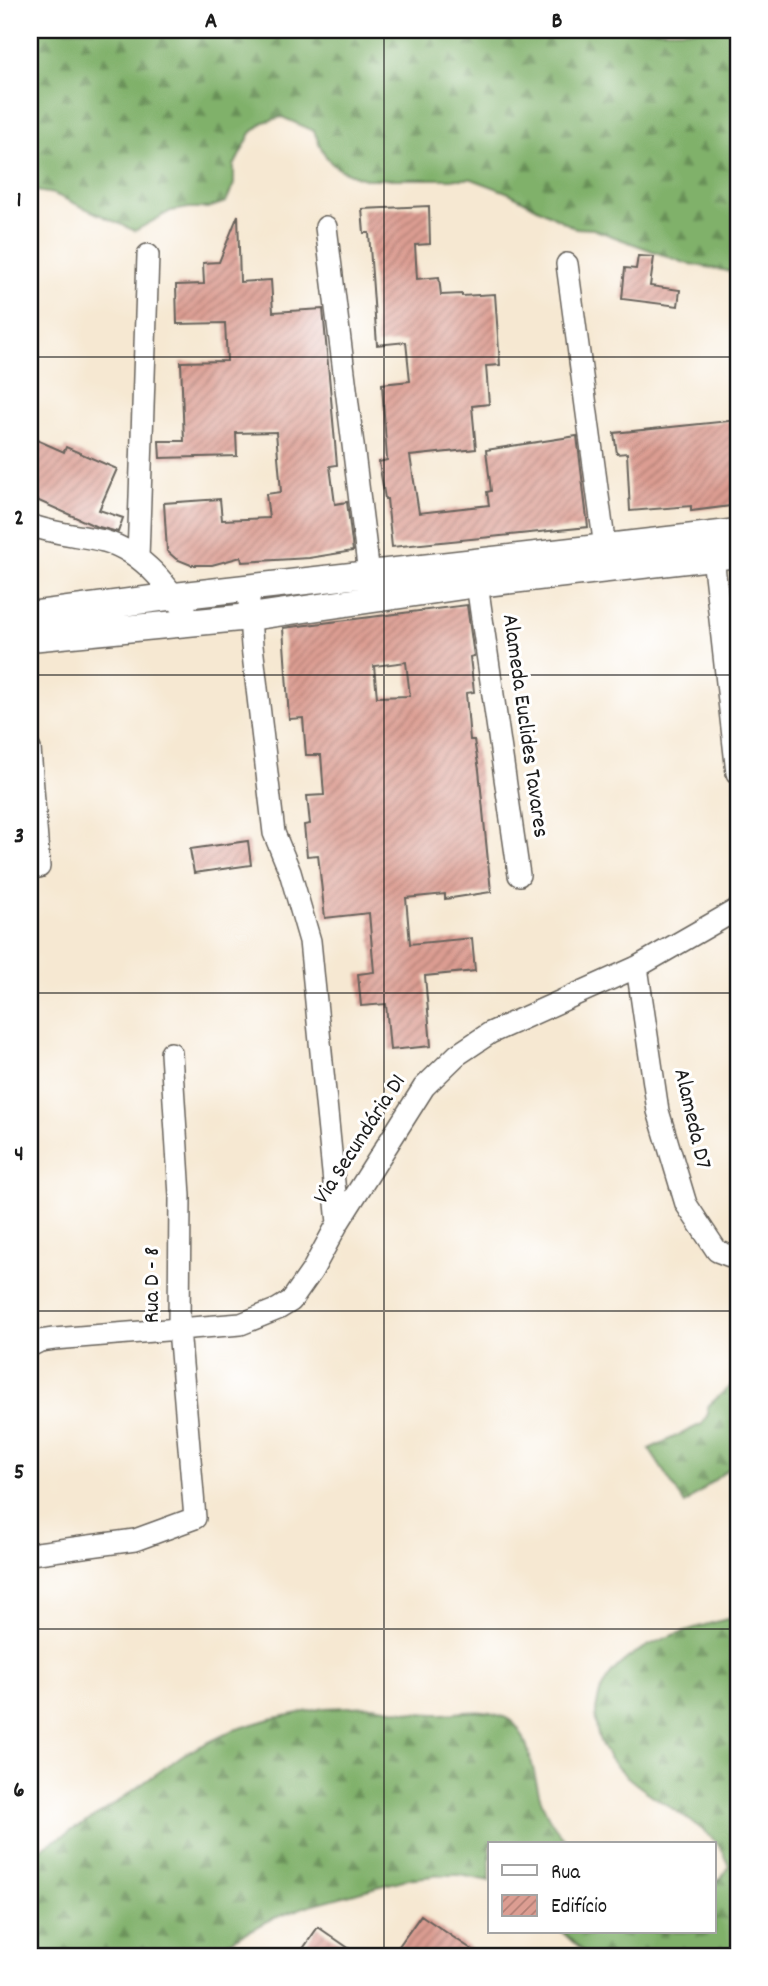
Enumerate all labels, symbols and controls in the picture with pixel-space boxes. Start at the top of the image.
text: A [205,6,217,39]
text: B [552,6,563,39]
text: 1 [16,185,22,218]
text: 2 [14,503,24,536]
street label: Alameda Euclides Tavares [492,612,556,840]
text: 3 [14,821,24,854]
street label: Alameda D7 [663,1065,719,1173]
street label: Via Secundária D1 [306,1068,416,1212]
text: 4 [14,1139,24,1172]
street label: Rua D - 8 [137,1247,170,1323]
text: 5 [14,1457,24,1490]
text: 6 [13,1775,25,1808]
legend [488,1842,716,1934]
text: Rua [551,1859,581,1889]
text: Edifício [551,1893,607,1923]

